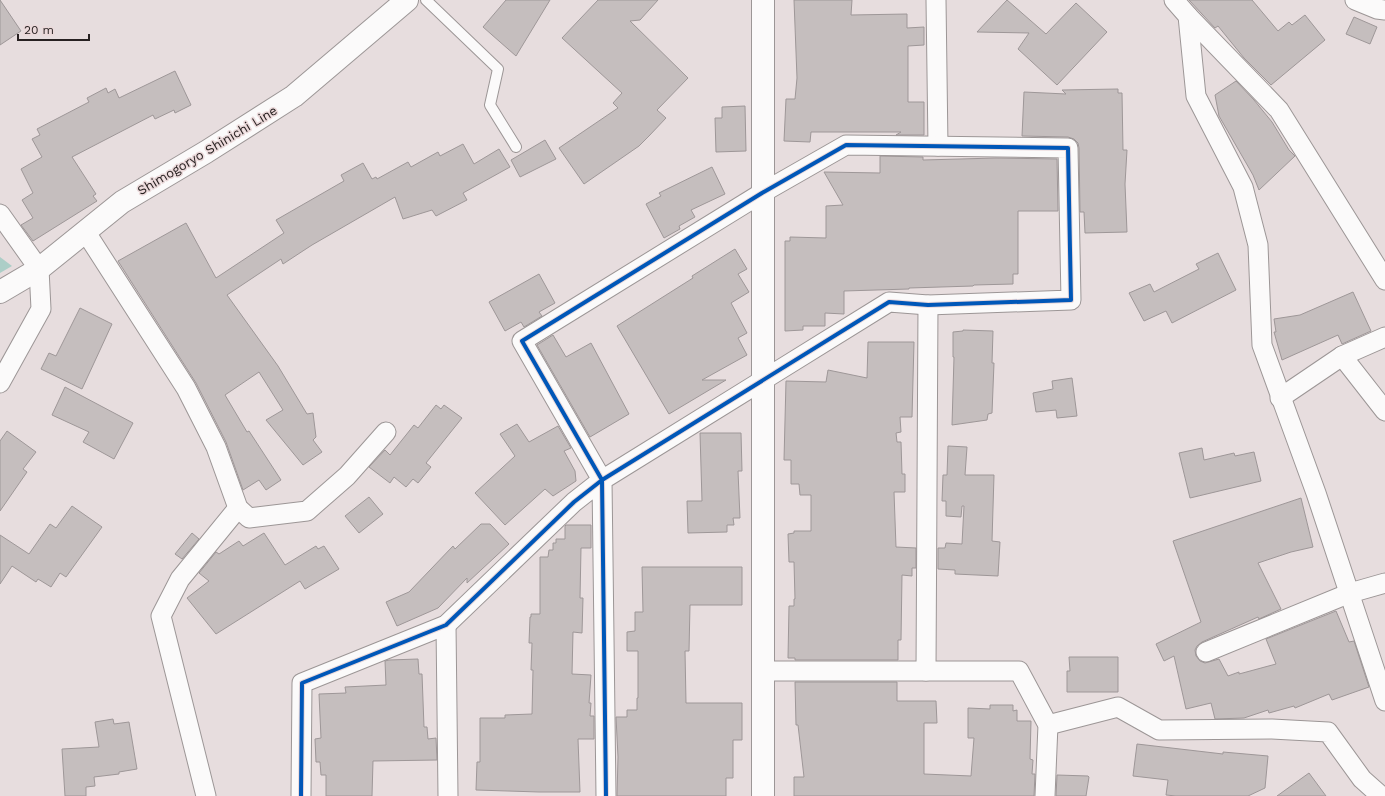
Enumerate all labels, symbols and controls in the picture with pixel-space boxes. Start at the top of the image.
scale bar [18,16,89,42]
text: 20 m [24,23,54,37]
street label: Shimogoryo Shinichi Line [135,103,280,198]

